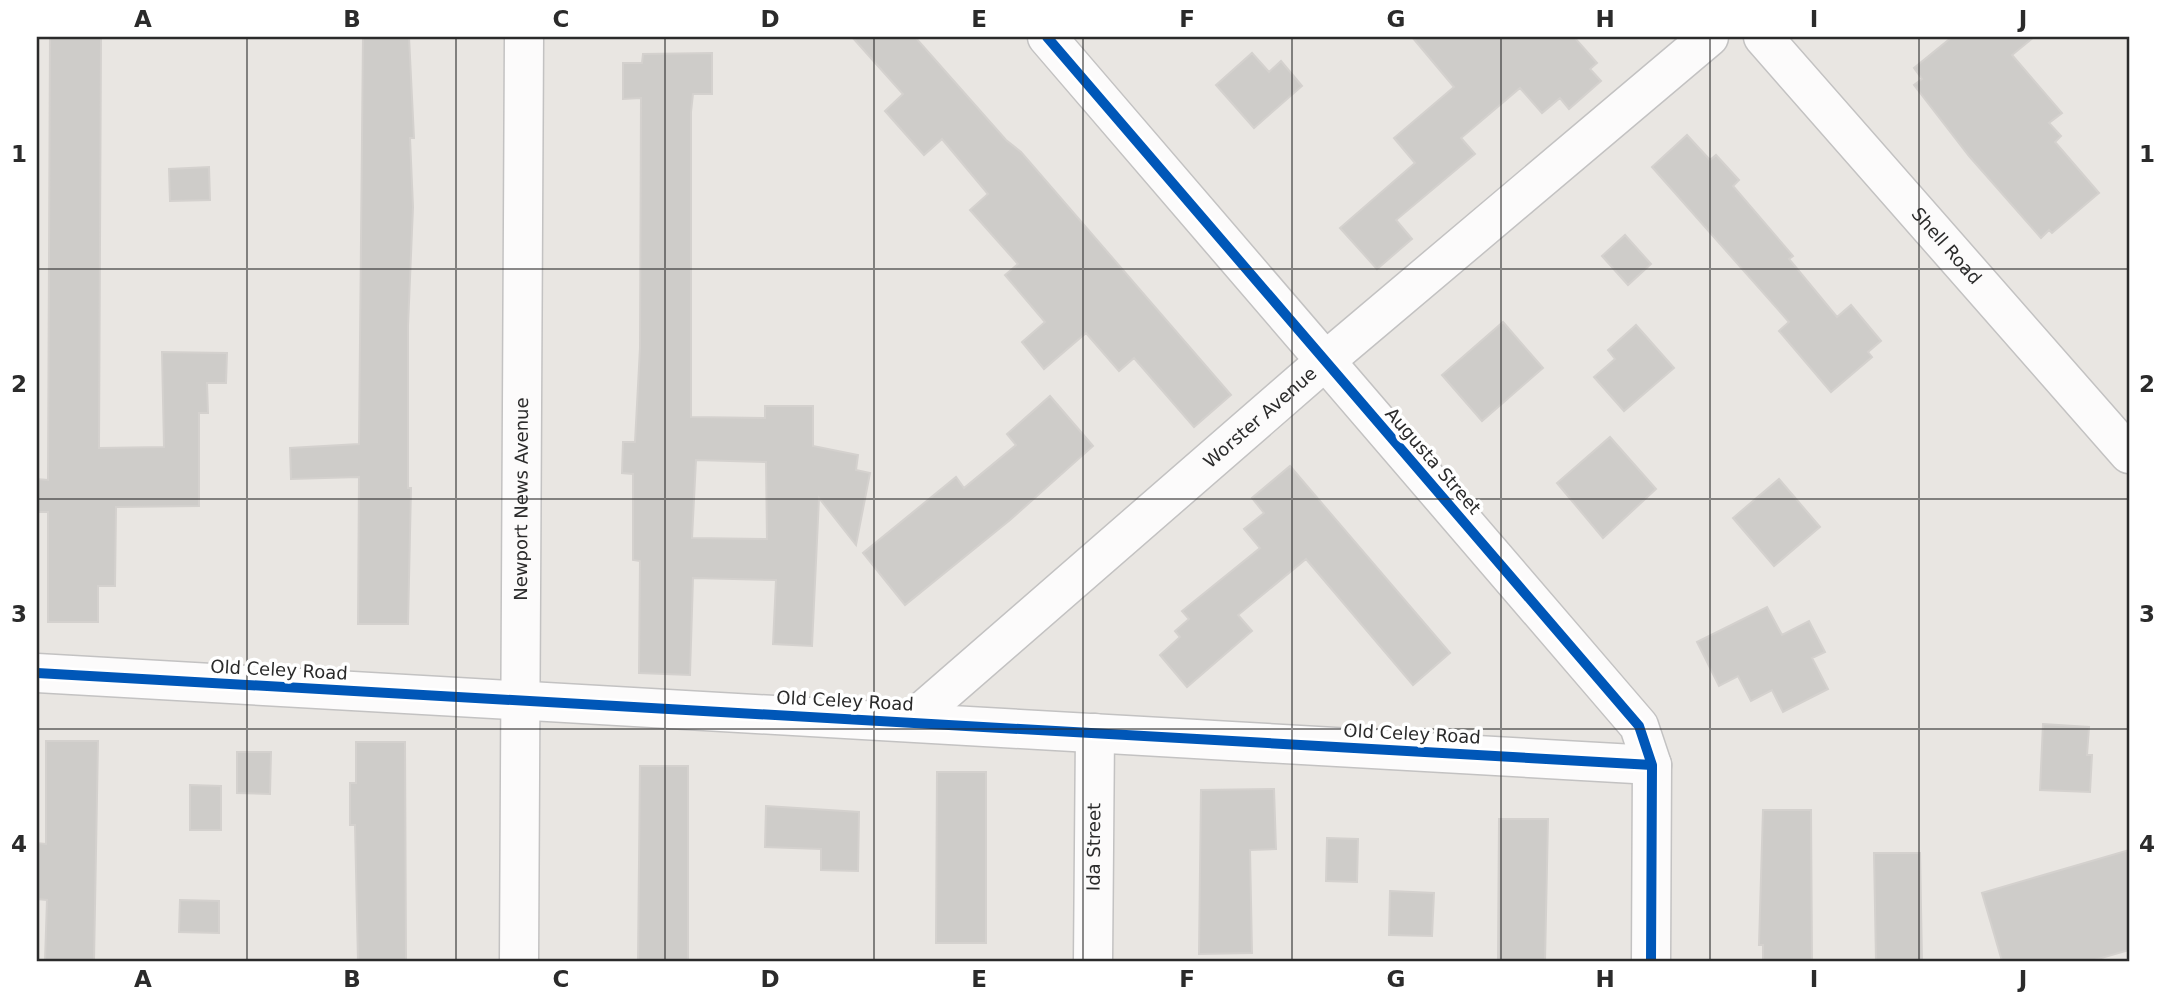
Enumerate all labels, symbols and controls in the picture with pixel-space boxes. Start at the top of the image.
text: A [134,6,152,32]
text: B [343,6,361,32]
text: C [553,6,569,32]
text: D [760,6,780,32]
text: E [971,6,987,32]
text: F [1179,6,1195,32]
text: G [1387,6,1405,32]
text: H [1595,6,1615,32]
text: I [1810,6,1818,32]
text: J [2017,6,2027,32]
text: 1 [11,141,27,167]
text: 1 [2139,141,2155,167]
street label: Shell Road [1908,203,1986,288]
street label: Worster Avenue [1199,362,1321,472]
text: 2 [11,371,27,397]
text: 2 [2139,371,2155,397]
street label: Newport News Avenue [510,397,532,601]
street label: Augusta Street [1381,403,1485,518]
text: 3 [11,601,27,627]
text: 3 [2139,601,2155,627]
street label: Old Celey Road [210,655,348,684]
street label: Old Celey Road [776,686,914,715]
street label: Old Celey Road [1343,719,1481,748]
street label: Ida Street [1083,803,1104,891]
text: 4 [11,831,27,857]
text: 4 [2139,831,2155,857]
text: A [134,966,152,992]
text: B [343,966,361,992]
text: C [553,966,569,992]
text: D [760,966,780,992]
text: E [971,966,987,992]
text: F [1179,966,1195,992]
text: G [1387,966,1405,992]
text: H [1595,966,1615,992]
text: I [1810,966,1818,992]
text: J [2017,966,2027,992]

